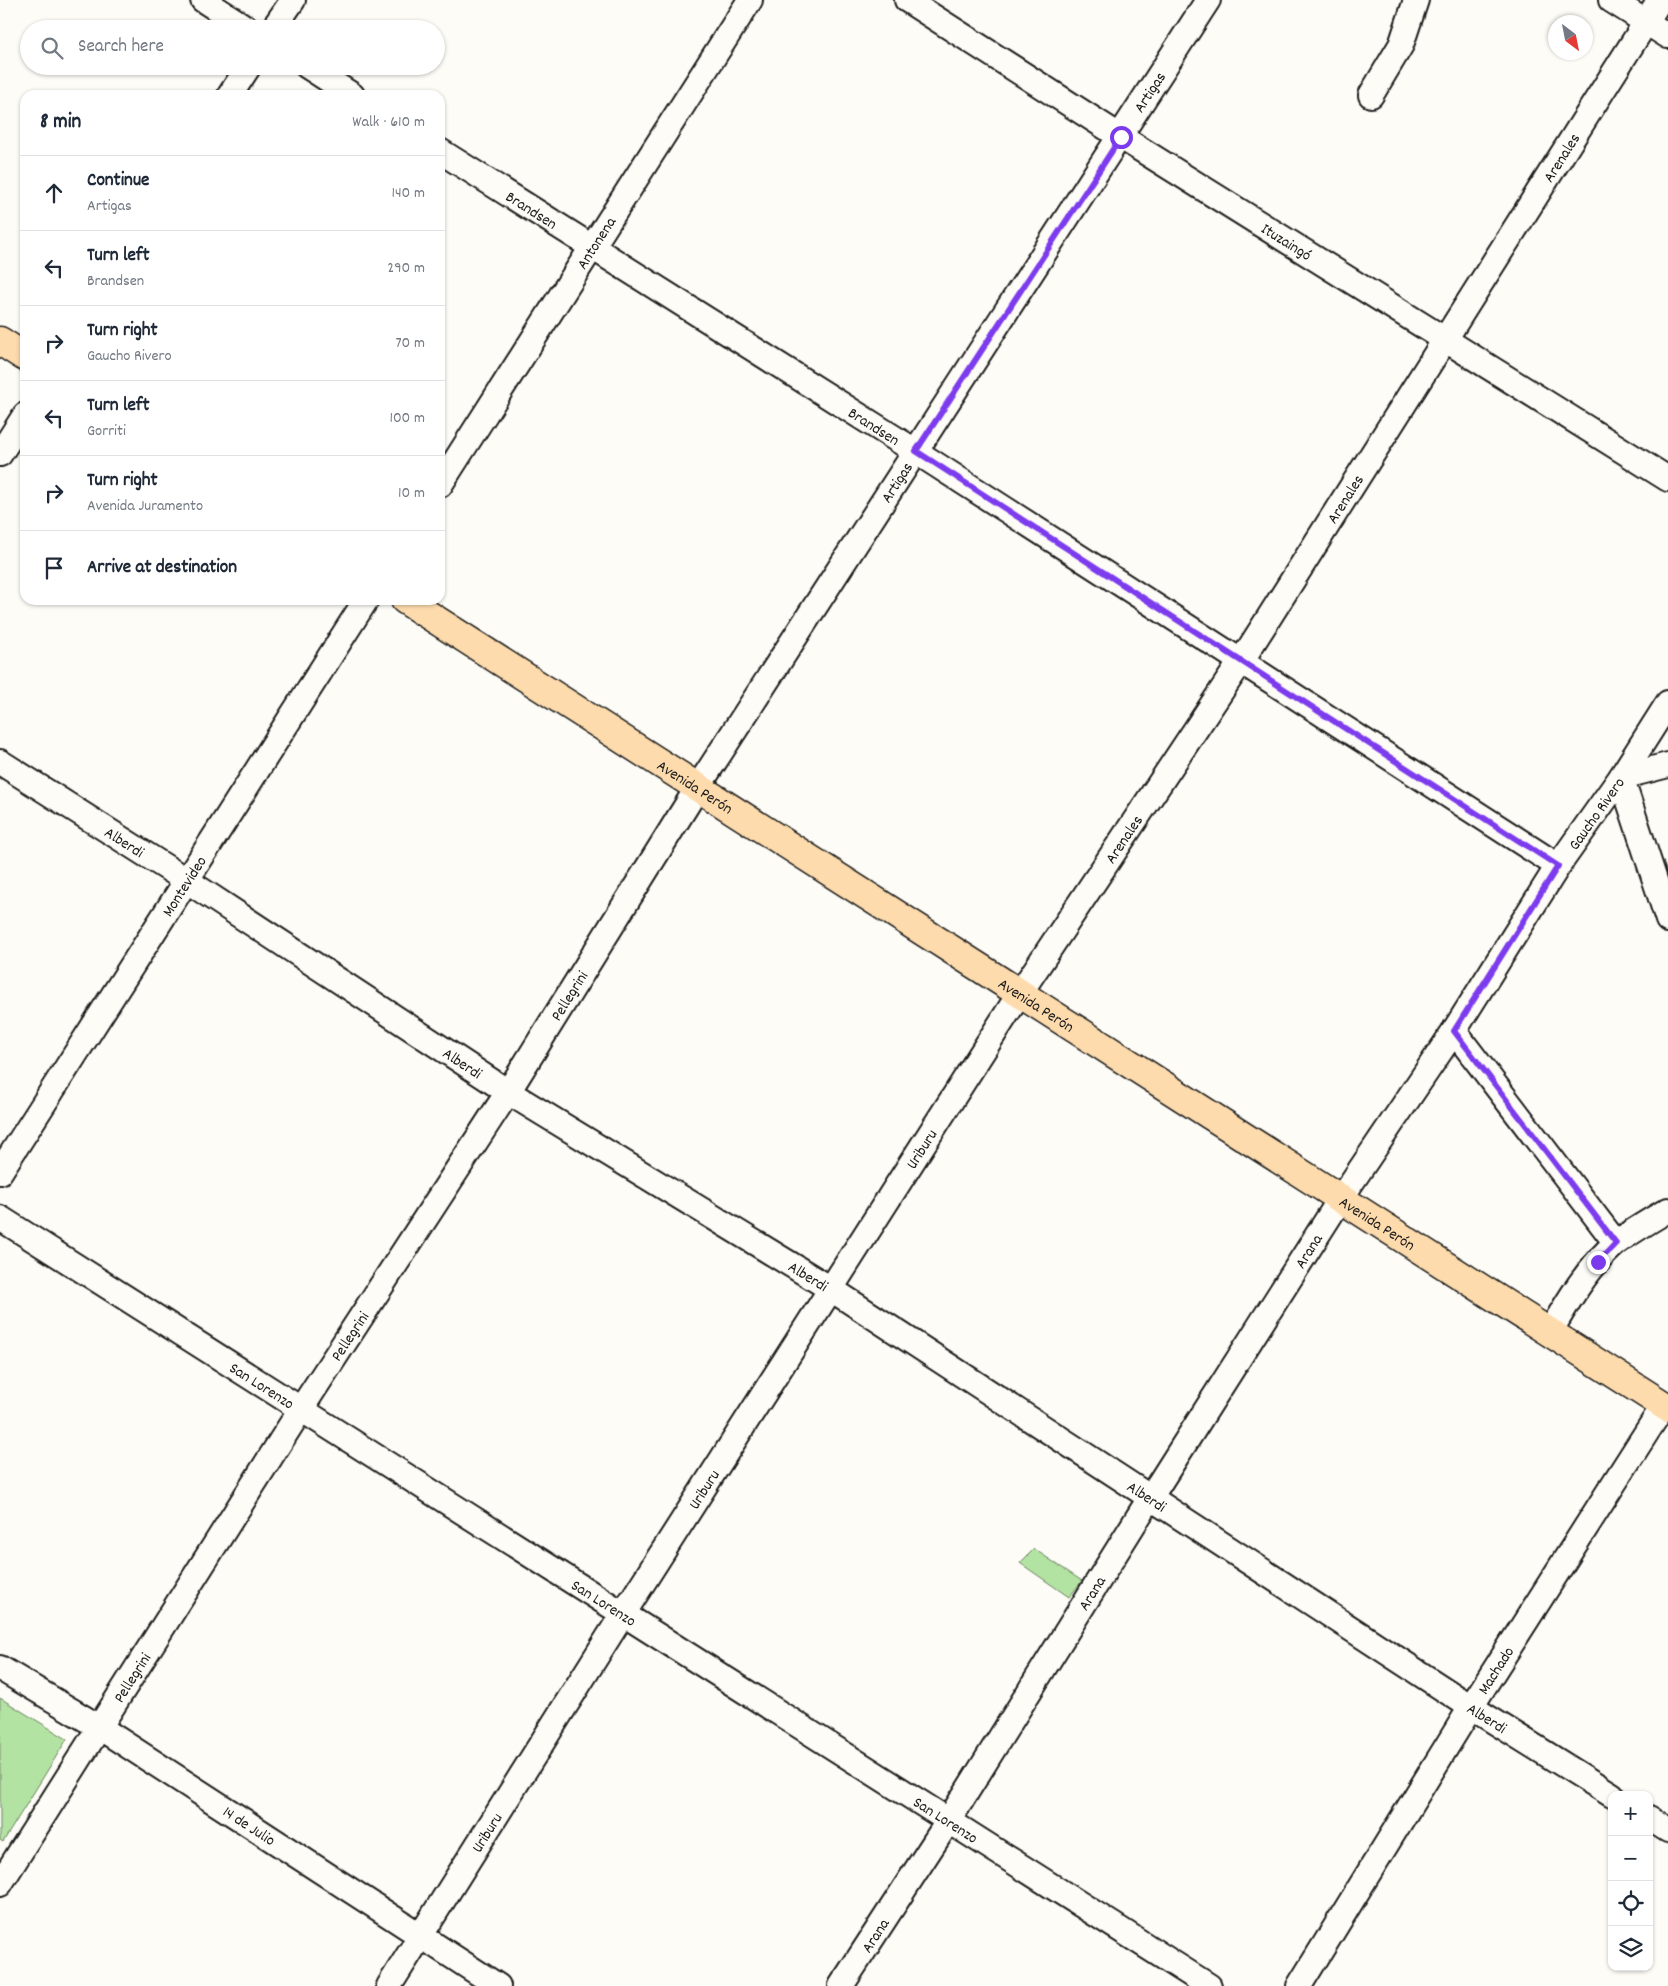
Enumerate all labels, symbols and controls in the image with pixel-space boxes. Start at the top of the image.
north arrow [1548,15,1593,60]
search box [20,20,445,75]
icon: search [38,34,66,62]
text: Search here [78,34,164,61]
street label: Artigas [1129,68,1173,118]
text: 8 min [40,108,81,138]
text: Walk · 610 m [352,111,425,134]
route start [1110,126,1133,149]
street label: Arenales [1538,129,1587,188]
text: Continue [87,168,149,195]
icon: ahead [40,179,68,207]
text: 140 m [391,182,425,205]
street label: Brandsen [501,186,561,236]
text: Artigas [87,195,132,218]
street label: Antonena [572,212,623,275]
street label: Ituzaingó [1256,218,1316,268]
text: Turn left [87,243,150,270]
icon: left [40,254,68,282]
text: 290 m [387,257,425,280]
text: Brandsen [87,270,144,293]
text: Turn right [87,318,158,345]
icon: right [40,329,68,357]
text: 70 m [395,332,425,355]
text: Gaucho Rivero [87,345,172,368]
text: Turn left [87,393,150,420]
street label: Brandsen [843,403,904,453]
icon: left [40,404,68,432]
text: 100 m [389,407,425,430]
text: Gorriti [87,420,126,443]
street label: Artigas [876,458,920,508]
text: Turn right [87,468,158,495]
street label: Arenales [1322,470,1371,529]
icon: right [40,479,68,507]
text: 10 m [398,482,425,505]
text: Avenida Juramento [87,495,203,518]
icon: arrive [40,554,68,582]
text: Arrive at destination [87,555,237,582]
street label: Avenida Perón [652,755,737,821]
street label: Gaucho Rivero [1564,773,1631,856]
street label: Arenales [1100,811,1150,869]
street label: Alberdi [99,822,148,865]
street label: Montevideo [157,852,213,922]
street label: Pellegrini [546,967,595,1026]
street label: Avenida Perón [993,973,1078,1039]
street label: Alberdi [437,1043,486,1086]
street label: Uriburu [901,1125,944,1174]
street label: Avenida Perón [1334,1192,1419,1257]
street label: Arana [1290,1230,1330,1274]
route end [1587,1251,1610,1274]
street label: Alberdi [783,1257,832,1299]
street label: Pellegrini [326,1308,376,1366]
street label: San Lorenzo [224,1358,298,1416]
street label: Uriburu [684,1466,727,1515]
street label: Alberdi [1122,1476,1170,1519]
street label: Arana [1073,1572,1113,1616]
street label: San Lorenzo [566,1575,640,1633]
street label: Machado [1473,1643,1521,1700]
street label: Pellegrini [109,1649,158,1708]
street label: Alberdi [1462,1698,1511,1741]
map controls [1608,1791,1653,1971]
button: + [1608,1791,1653,1836]
street label: San Lorenzo [908,1792,982,1850]
street label: 14 de Julio [218,1801,279,1853]
street label: Uriburu [467,1809,509,1858]
button: − [1608,1836,1653,1881]
button: locate [1608,1881,1653,1926]
street label: Arana [857,1914,896,1958]
button: layers [1608,1926,1653,1971]

